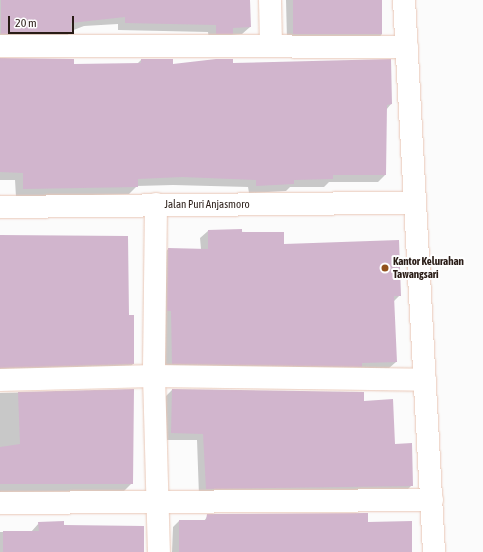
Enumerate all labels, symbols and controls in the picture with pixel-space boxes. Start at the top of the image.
scale bar [10,8,76,34]
text: 20 m [15,16,37,30]
street label: Jalan Puri Anjasmoro [164,197,250,211]
place label: Kantor Kelurahan Tawangsari [393,255,464,281]
marker: Kantor Kelurahan Tawangsari [380,263,390,273]

